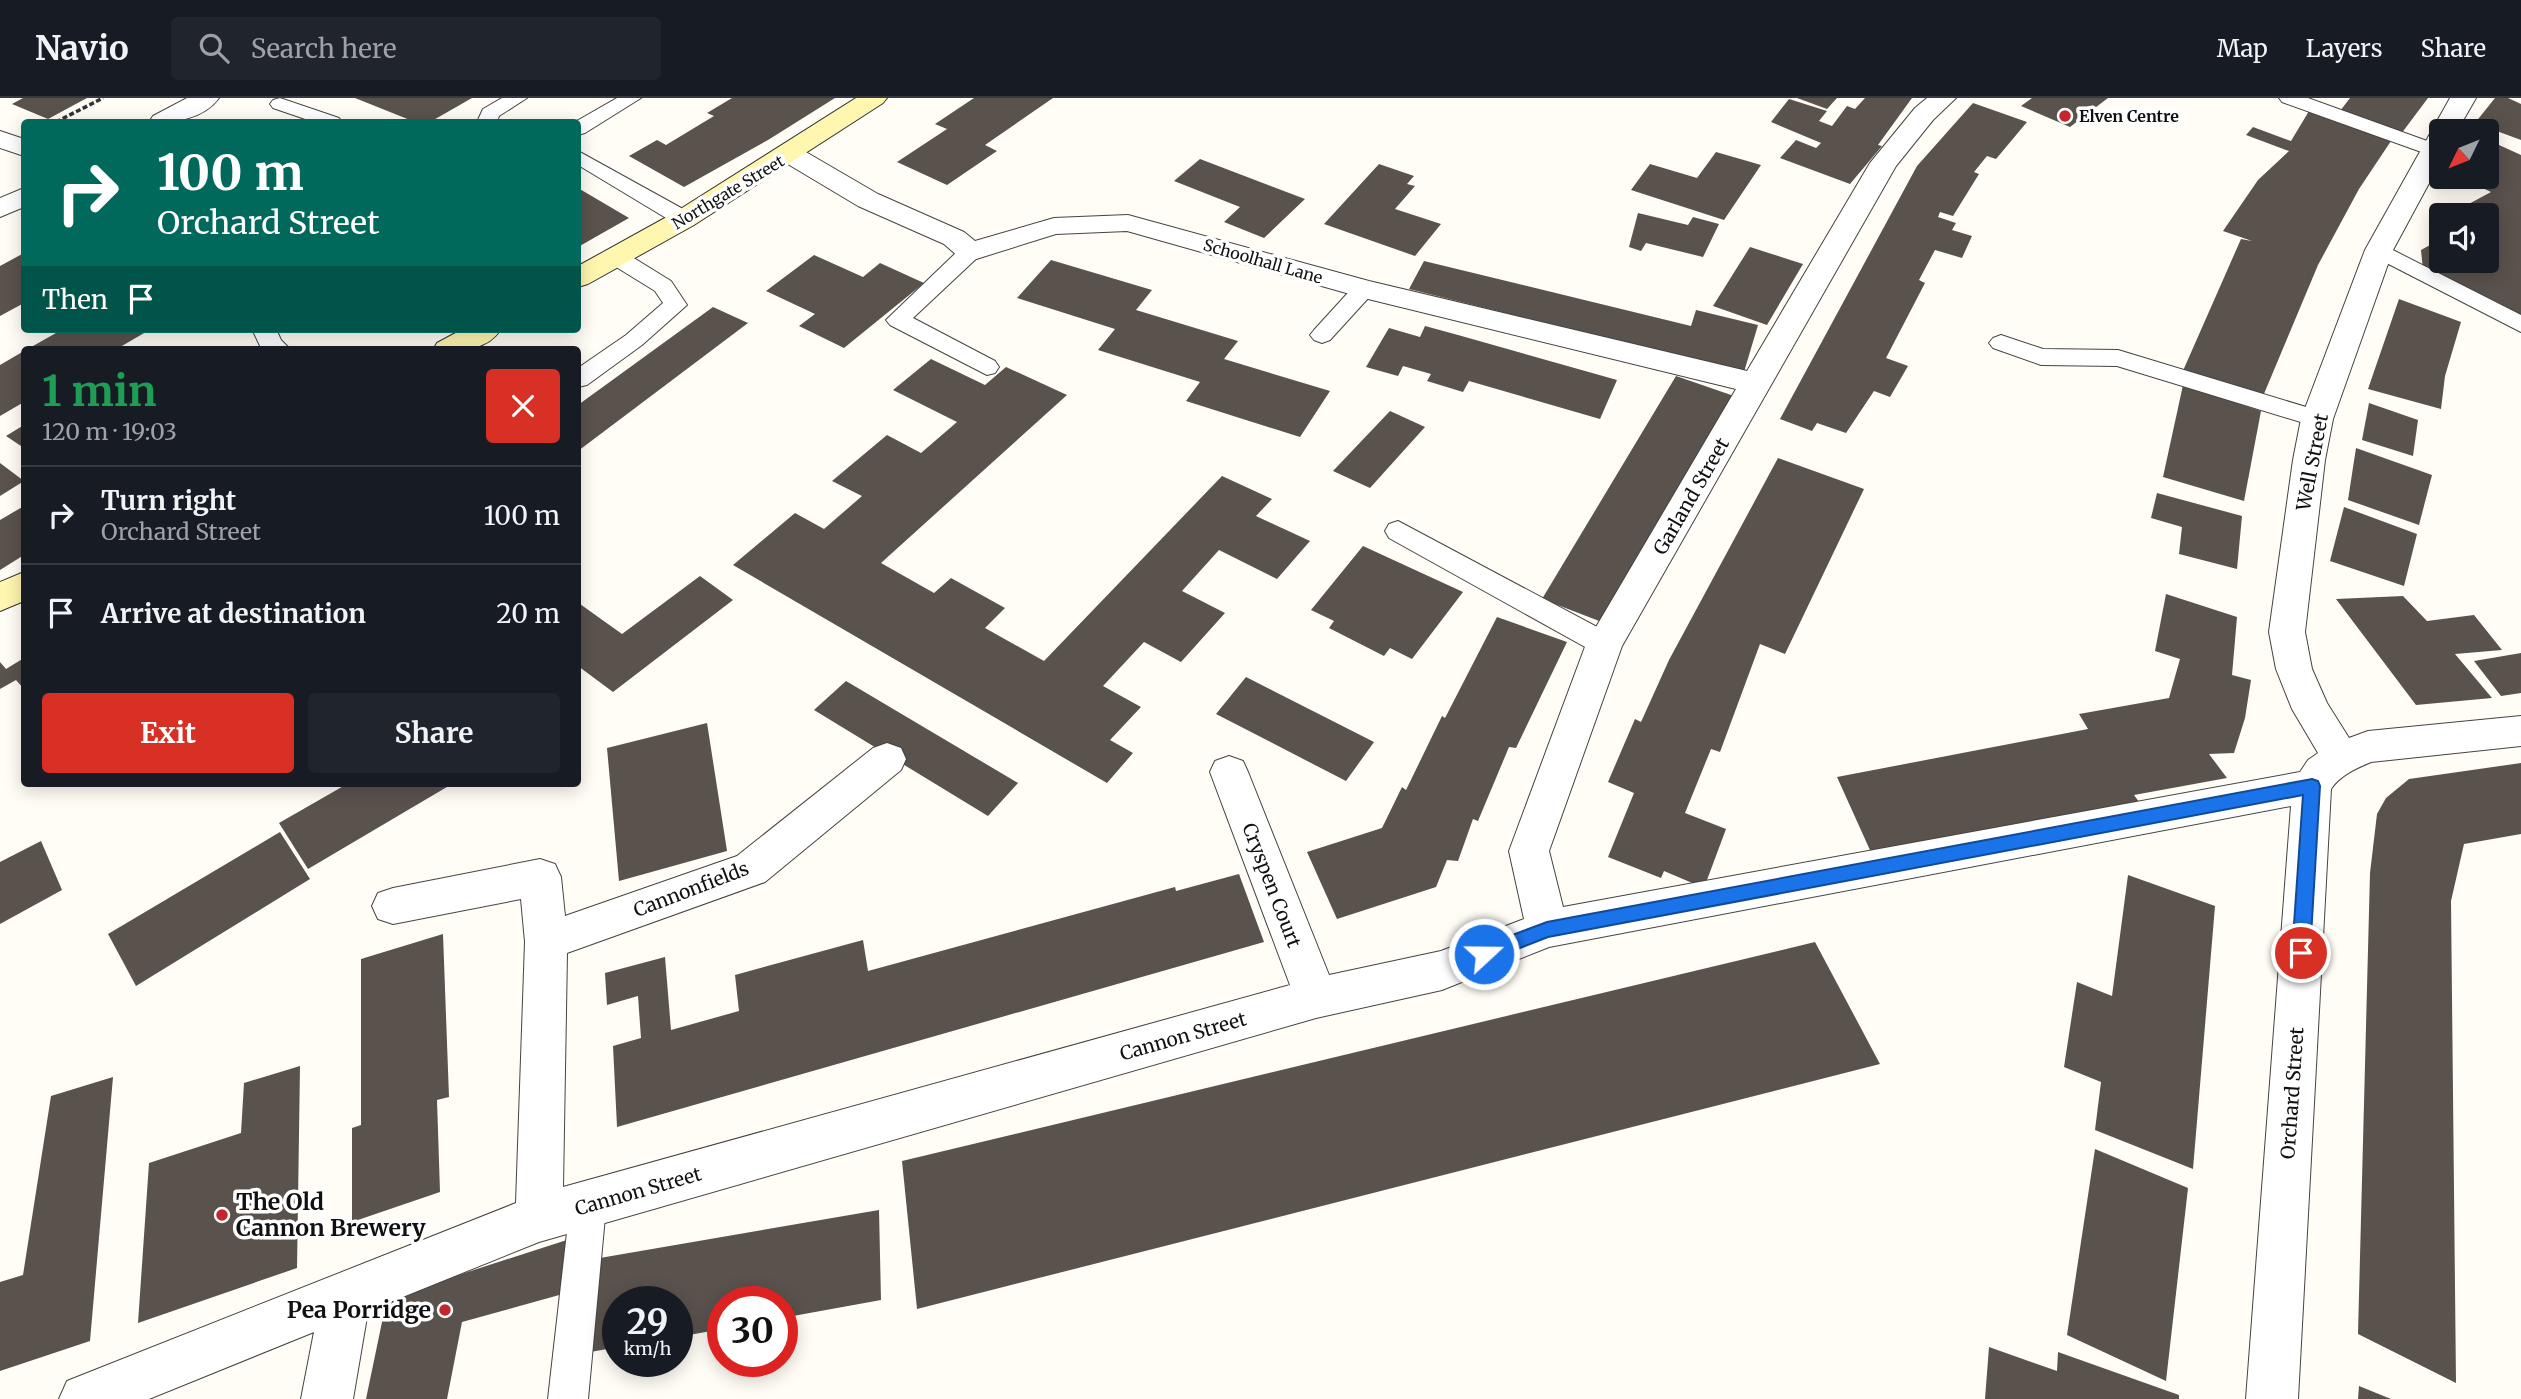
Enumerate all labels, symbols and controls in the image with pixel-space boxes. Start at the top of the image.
search box [171,17,661,80]
text: Navio [35,28,129,69]
icon: search [195,29,233,67]
text: Search here [251,32,396,65]
text: Map [2217,33,2268,64]
text: Layers [2306,33,2382,64]
text: Share [2420,33,2486,64]
place label: Elven Centre [2079,106,2179,126]
marker: Elven Centre [2057,108,2073,124]
north arrow [2429,119,2499,189]
map controls [2429,119,2499,273]
text: 100 m [157,142,304,203]
icon: right [42,147,133,238]
street label: Northgate Street [668,150,788,233]
text: Orchard Street [157,203,380,243]
button: sound [2429,203,2499,273]
street label: Schoolhall Lane [1201,234,1325,288]
icon: arrive [122,280,160,318]
text: Then [42,283,108,316]
text: 1 min [42,365,156,417]
button: close [486,369,560,443]
street label: Well Street [2291,411,2333,514]
text: 120 m · 19:03 [42,417,177,446]
street label: Garland Street [1648,433,1734,559]
text: Turn right [101,484,236,517]
icon: right [42,496,80,534]
text: 100 m [484,499,560,532]
text: Orchard Street [101,517,261,546]
icon: arrive [42,594,80,632]
text: Arrive at destination [101,597,366,630]
text: 20 m [496,597,560,630]
button: Exit [42,693,294,773]
button: Share [308,693,560,773]
street label: Cryspen Court [1237,819,1307,951]
street label: Cannonfields [630,856,752,922]
position arrow [1447,917,1521,991]
pin [2271,923,2331,983]
icon: arrive [2282,934,2320,972]
street label: Cannon Street [1117,1006,1250,1066]
street label: Orchard Street [2275,1026,2309,1160]
street label: Cannon Street [572,1161,705,1221]
place label: The Old Cannon Brewery [236,1187,426,1242]
marker: The Old Cannon Brewery [214,1207,230,1223]
speed limit sign: 30 [707,1286,798,1377]
place label: Pea Porridge [287,1295,431,1324]
text: 29 [627,1300,668,1344]
marker: Pea Porridge [437,1302,453,1318]
text: km/h [624,1337,671,1360]

